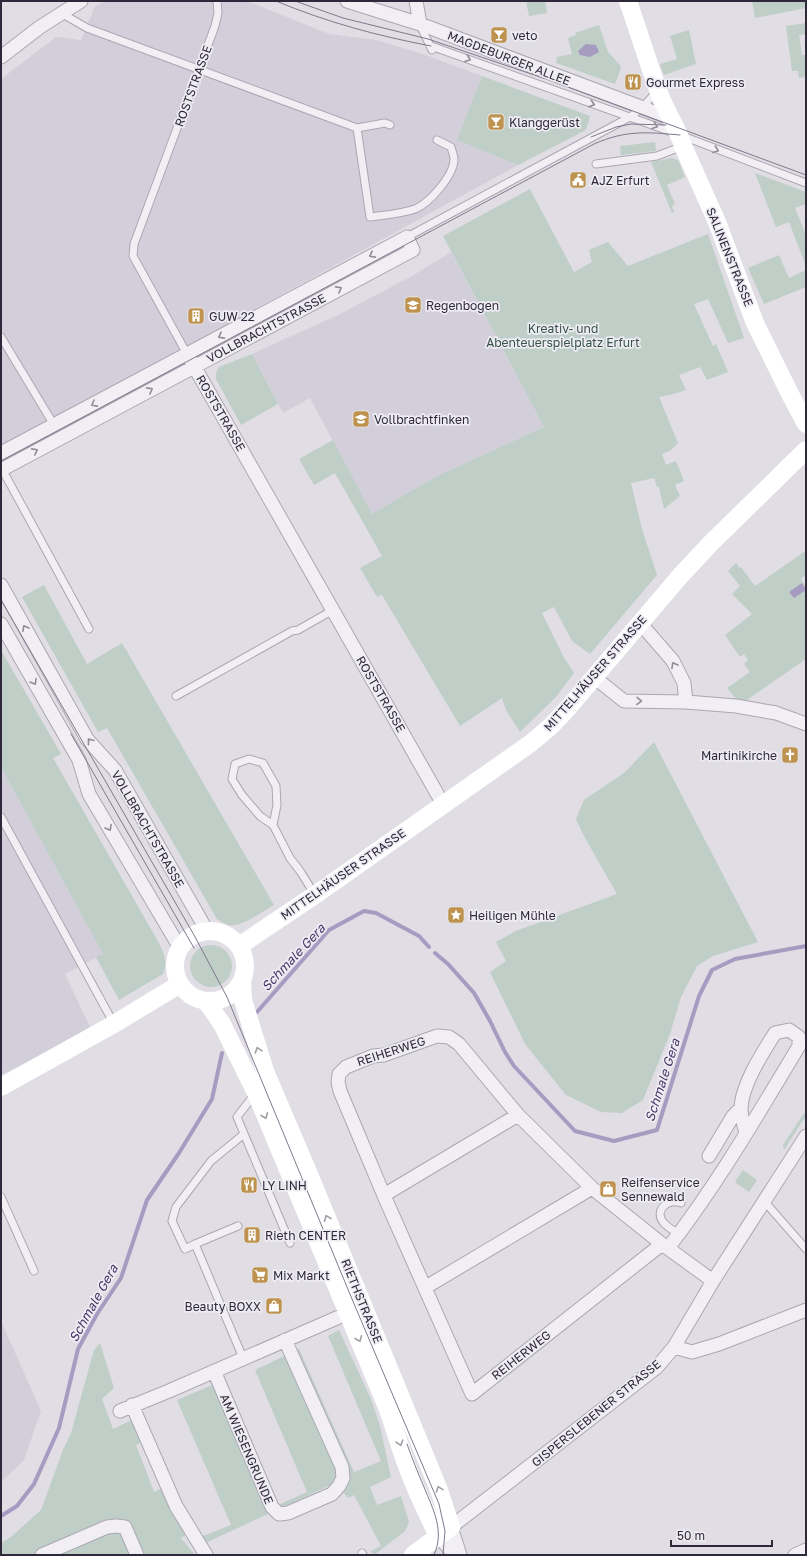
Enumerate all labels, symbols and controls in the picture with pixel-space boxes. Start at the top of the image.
bar icon: veto [489,25,509,45]
street label: MAGDEBURGER ALLEE [445,28,573,88]
place label: veto [512,28,537,43]
street label: ROSTSTRASSE [171,43,215,129]
one-way arrow [464,55,471,63]
restaurant icon: Gourmet Express [623,72,643,92]
place label: Gourmet Express [646,75,745,90]
one-way arrow [588,99,595,108]
bar icon: Klanggerüst [486,112,506,132]
place label: Klanggerüst [509,115,580,130]
one-way arrow [652,122,659,130]
one-way arrow [712,145,719,153]
public building icon: AJZ Erfurt [568,170,588,190]
place label: AJZ Erfurt [591,173,650,188]
street label: SALINENSTRASSE [703,205,757,309]
one-way arrow [369,250,376,258]
one-way arrow [335,287,342,294]
street label: VOLLBRACHTSTRASSE [204,290,328,366]
school or university icon: Regenbogen [403,295,423,315]
place label: Regenbogen [426,298,499,313]
building icon: GUW 22 [186,306,206,326]
place label: GUW 22 [209,309,255,324]
park label: Kreativ- und Abenteuerspielplatz Erfurt [486,321,640,350]
one-way arrow [217,331,225,339]
street label: ROSTSTRASSE [193,372,249,454]
one-way arrow [146,387,153,395]
one-way arrow [90,399,98,406]
school or university icon: Vollbrachtfinken [351,409,371,429]
place label: Vollbrachtfinken [374,412,469,427]
one-way arrow [31,448,39,456]
street label: MITTELHÄUSER STRASSE [540,612,650,734]
one-way arrow [22,625,30,632]
street label: ROSTSTRASSE [353,653,409,735]
one-way arrow [672,662,679,669]
one-way arrow [30,678,37,685]
one-way arrow [636,697,642,705]
one-way arrow [87,738,94,745]
church icon: Martinikirche [780,745,800,765]
place label: Martinikirche [701,748,777,763]
street label: VOLLBRACHTSTRASSE [108,768,188,890]
one-way arrow [104,824,111,831]
street label: MITTELHÄUSER STRASSE [278,825,408,923]
place icon: Heiligen Mühle [446,905,466,925]
place label: Heiligen Mühle [469,908,556,923]
water label: Schmale Gera [258,920,329,994]
street label: REIHERWEG [355,1033,427,1069]
water label: Schmale Gera [641,1036,683,1123]
one-way arrow [254,1047,263,1054]
one-way arrow [261,1113,269,1120]
restaurant icon: LY LINH [239,1175,259,1195]
place label: Reifenservice Sennewald [621,1175,700,1204]
place label: LY LINH [262,1178,307,1193]
shop icon: Reifenservice Sennewald [598,1179,618,1199]
one-way arrow [324,1215,332,1222]
building icon: Rieth CENTER [242,1225,262,1245]
place label: Rieth CENTER [265,1228,346,1243]
street label: RIETHSTRASSE [338,1257,386,1345]
water label: Schmale Gera [65,1261,121,1345]
supermarket icon: Mix Markt [250,1265,270,1285]
place label: Mix Markt [273,1268,330,1283]
shop icon: Beauty BOXX [264,1296,284,1316]
place label: Beauty BOXX [185,1299,261,1314]
street label: REIHERWEG [488,1327,554,1383]
one-way arrow [355,1336,363,1343]
street label: GISPERSLEBENER STRASSE [528,1356,664,1470]
street label: AM WIESENGRUNDE [217,1392,277,1506]
one-way arrow [395,1440,404,1447]
one-way arrow [435,1486,443,1493]
scale bar [671,1522,772,1548]
text: 50 m [677,1528,705,1543]

